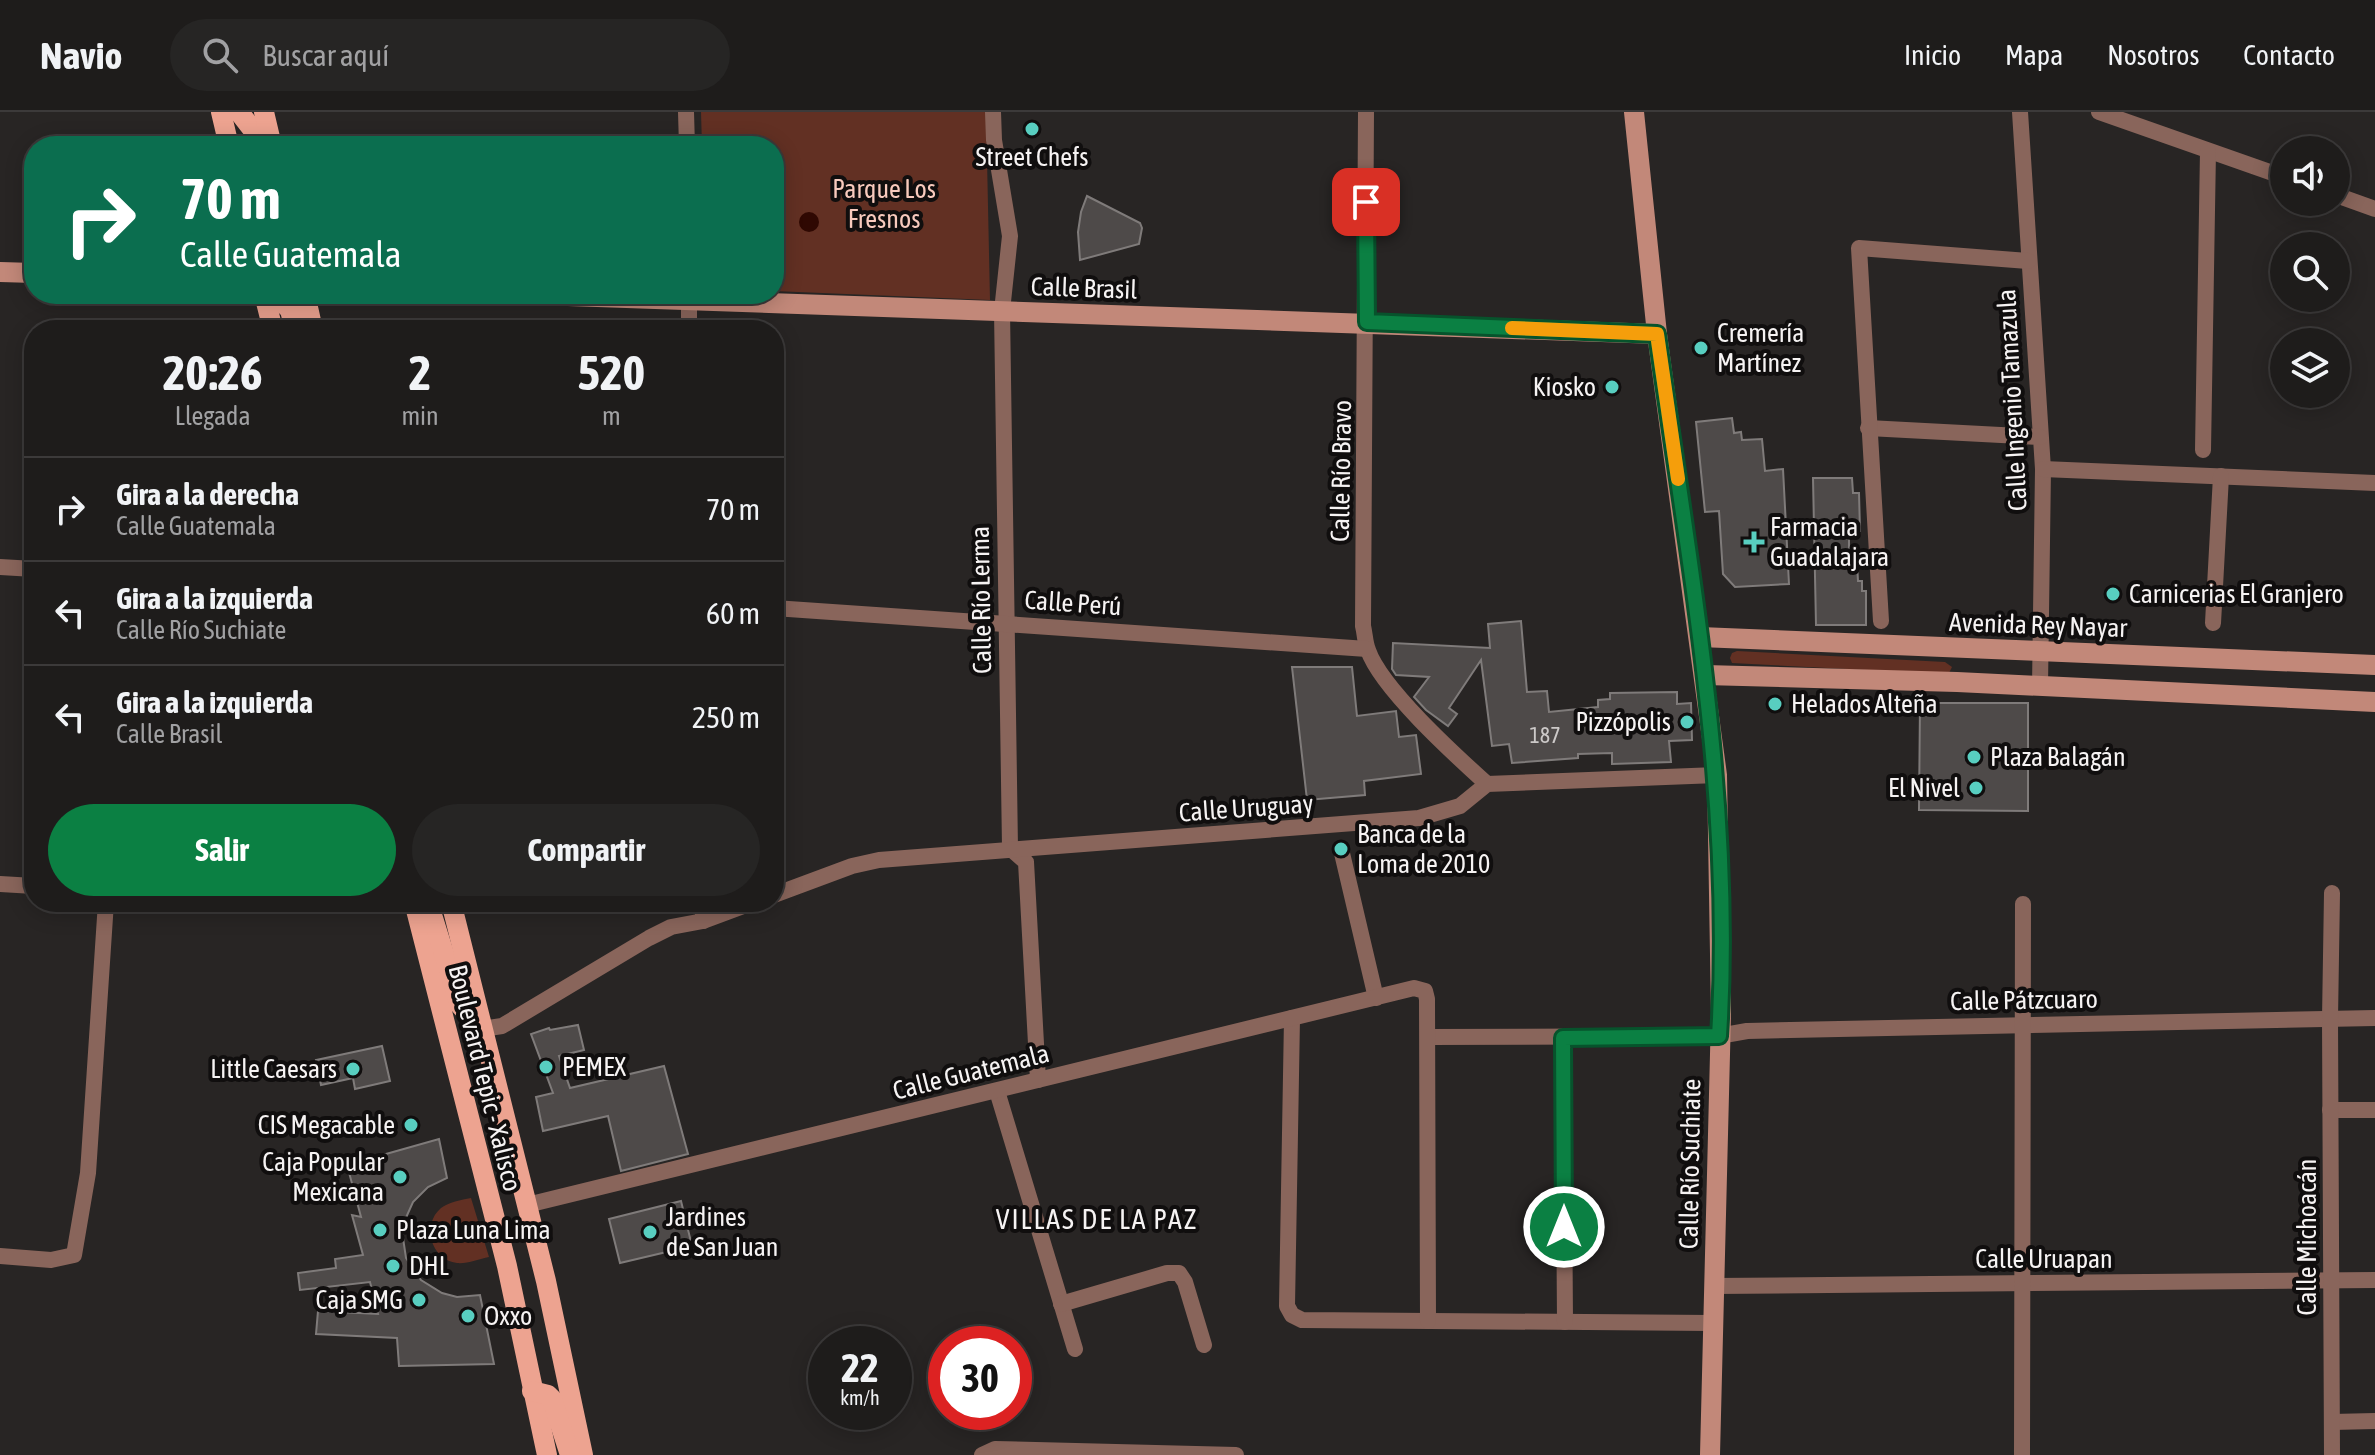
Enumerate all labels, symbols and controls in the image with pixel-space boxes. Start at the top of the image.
search box [170,19,730,91]
icon: search [198,33,242,77]
text: Navio [40,34,122,77]
text: Buscar aquí [262,38,389,72]
text: Inicio [1904,39,1961,71]
text: Mapa [2005,39,2063,71]
text: Nosotros [2107,39,2199,71]
text: Contacto [2243,39,2335,71]
marker: Street Chefs [1023,120,1041,138]
map controls [2270,136,2350,408]
button: sound [2270,136,2350,216]
place label: Street Chefs [975,142,1089,172]
text: 70 m [180,167,281,231]
icon: right [48,168,152,272]
pin [1332,168,1400,236]
park label: Parque Los Fresnos [832,174,936,234]
icon: arrive [1344,180,1388,224]
button: search [2270,232,2350,312]
text: Calle Guatemala [180,233,401,275]
street label: Calle Brasil [1030,271,1138,305]
street label: Calle Ingenio Tamazula [1991,288,2033,512]
place label: Cremería Martínez [1717,318,1804,378]
button: layers [2270,328,2350,408]
marker: Cremería Martínez [1692,339,1710,357]
text: 20:26 [163,345,263,400]
text: 2 [409,345,431,400]
text: 520 [578,345,645,400]
place label: Kiosko [1533,372,1596,402]
marker: Kiosko [1603,378,1621,396]
street label: Calle Río Bravo [1325,400,1357,542]
text: Llegada [175,401,251,431]
text: min [401,401,439,431]
text: m [602,401,621,431]
text: Gira a la derecha [116,477,299,511]
icon: right [48,487,92,531]
text: 70 m [706,492,760,526]
text: Calle Guatemala [116,511,276,541]
place label: Farmacia Guadalajara [1770,512,1889,572]
street label: Calle Río Lerma [965,526,997,674]
marker: Farmacia Guadalajara [1745,533,1763,551]
place label: Carnicerias El Granjero [2129,579,2344,609]
text: Gira a la izquierda [116,581,313,615]
street label: Calle Perú [1023,585,1123,621]
marker: Carnicerias El Granjero [2104,585,2122,603]
icon: left [48,591,92,635]
text: 60 m [706,596,760,630]
street label: Avenida Rey Nayar [1949,607,2128,643]
text: Calle Río Suchiate [116,615,286,645]
text: Gira a la izquierda [116,685,313,719]
place label: Helados Alteña [1791,689,1938,719]
icon: left [48,695,92,739]
marker: Helados Alteña [1766,695,1784,713]
text: 250 m [692,700,760,734]
place label: Pizzópolis [1576,707,1671,737]
marker: Pizzópolis [1678,713,1696,731]
text: Calle Brasil [116,719,222,749]
house number: 187 [1529,722,1561,748]
place label: Plaza Balagán [1990,742,2126,772]
marker: Plaza Balagán [1965,748,1983,766]
place label: El Nivel [1888,773,1960,803]
marker: El Nivel [1967,779,1985,797]
street label: Calle Uruguay [1178,788,1315,828]
button: Salir [48,804,396,896]
button: Compartir [412,804,760,896]
place label: Banca de la Loma de 2010 [1357,819,1490,879]
marker: Banca de la Loma de 2010 [1332,840,1350,858]
street label: Boulevard Tepic - Xalisco [442,962,528,1194]
street label: Calle Pátzcuaro [1950,984,2098,1016]
street label: Calle Guatemala [890,1038,1052,1106]
place label: PEMEX [562,1052,626,1082]
place label: Little Caesars [210,1054,337,1084]
marker: PEMEX [537,1058,555,1076]
marker: Little Caesars [344,1060,362,1078]
street label: Calle Río Suchiate [1674,1079,1706,1249]
place label: CIS Megacable [258,1110,395,1140]
marker: CIS Megacable [402,1116,420,1134]
place label: Caja Popular Mexicana [262,1147,384,1207]
street label: Calle Michoacán [2292,1159,2322,1315]
marker: Caja Popular Mexicana [391,1168,409,1186]
position arrow [1522,1185,1606,1269]
place label: Jardines de San Juan [666,1202,778,1262]
district label: VILLAS DE LA PAZ [996,1203,1198,1235]
place label: Plaza Luna Lima [396,1215,550,1245]
marker: Plaza Luna Lima [371,1221,389,1239]
marker: Jardines de San Juan [641,1223,659,1241]
street label: Calle Uruapan [1975,1244,2113,1274]
place label: DHL [409,1251,449,1281]
marker: DHL [384,1257,402,1275]
place label: Caja SMG [315,1285,403,1315]
marker: Caja SMG [410,1291,428,1309]
place label: Oxxo [484,1301,532,1331]
marker: Oxxo [459,1307,477,1325]
speed limit sign: 30 [928,1326,1032,1430]
text: 22 [841,1345,879,1390]
text: km/h [840,1386,880,1409]

